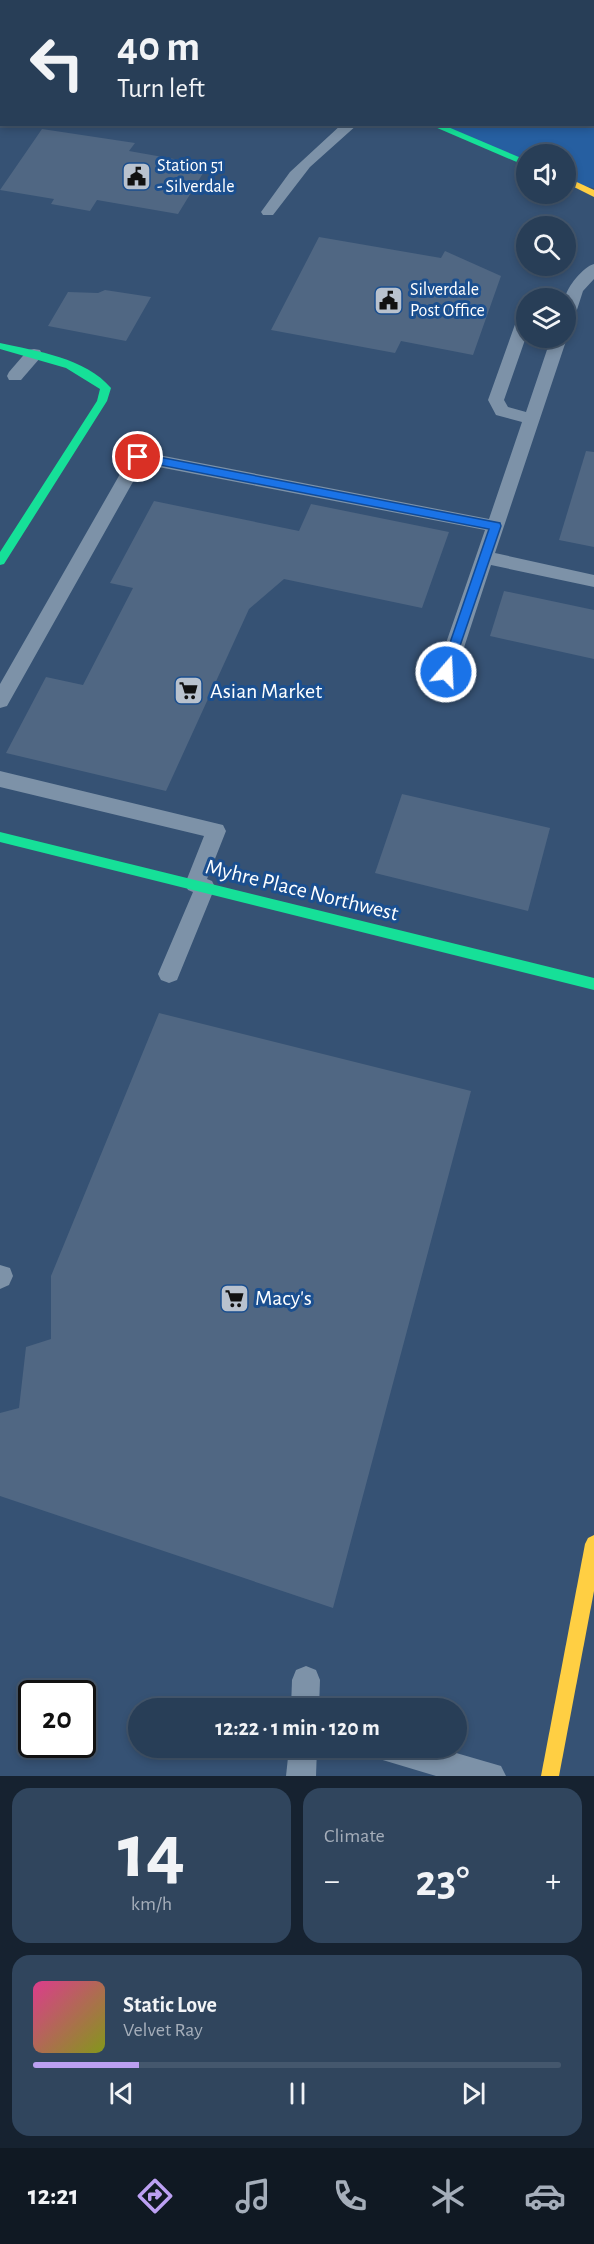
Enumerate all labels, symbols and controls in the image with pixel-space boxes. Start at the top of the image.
icon: left [18,24,96,102]
text: 40 m [117,26,200,68]
text: Turn left [117,75,205,102]
map controls [516,144,576,348]
button: sound [516,144,576,204]
place label: Station 51 - Silverdale [157,157,235,196]
public building icon: Station 51 - Silverdale [120,160,152,192]
button: search [516,216,576,276]
place label: Silverdale Post Office [410,281,485,320]
public building icon: Silverdale Post Office [373,284,405,316]
button: layers [516,288,576,348]
pin [112,431,163,482]
icon: arrive [121,440,154,473]
position arrow [414,640,478,704]
supermarket icon: Asian Market [173,675,205,707]
place label: Asian Market [210,680,322,702]
street label: Myhre Place Northwest [203,855,401,925]
supermarket icon: Macy's [218,1282,250,1314]
place label: Macy's [255,1287,312,1309]
speed limit sign: 20 [18,1680,96,1758]
text: 12:22 · 1 min · 120 m [215,1717,380,1739]
text: 14 [118,1814,185,1892]
text: Climate [324,1826,385,1846]
text: 23° [416,1859,469,1904]
text: − [324,1865,340,1898]
text: + [545,1865,561,1898]
text: km/h [131,1894,172,1914]
text: Static Love [123,1994,217,2016]
text: Velvet Ray [123,2020,203,2040]
icon: previous [105,2077,138,2110]
icon: pause [281,2077,314,2110]
icon: next [457,2077,490,2110]
icon: directions [134,2175,176,2217]
icon: music [232,2175,274,2217]
icon: phone [329,2175,371,2217]
icon: climate [427,2175,469,2217]
icon: car [524,2175,566,2217]
text: 12:21 [28,2182,79,2209]

